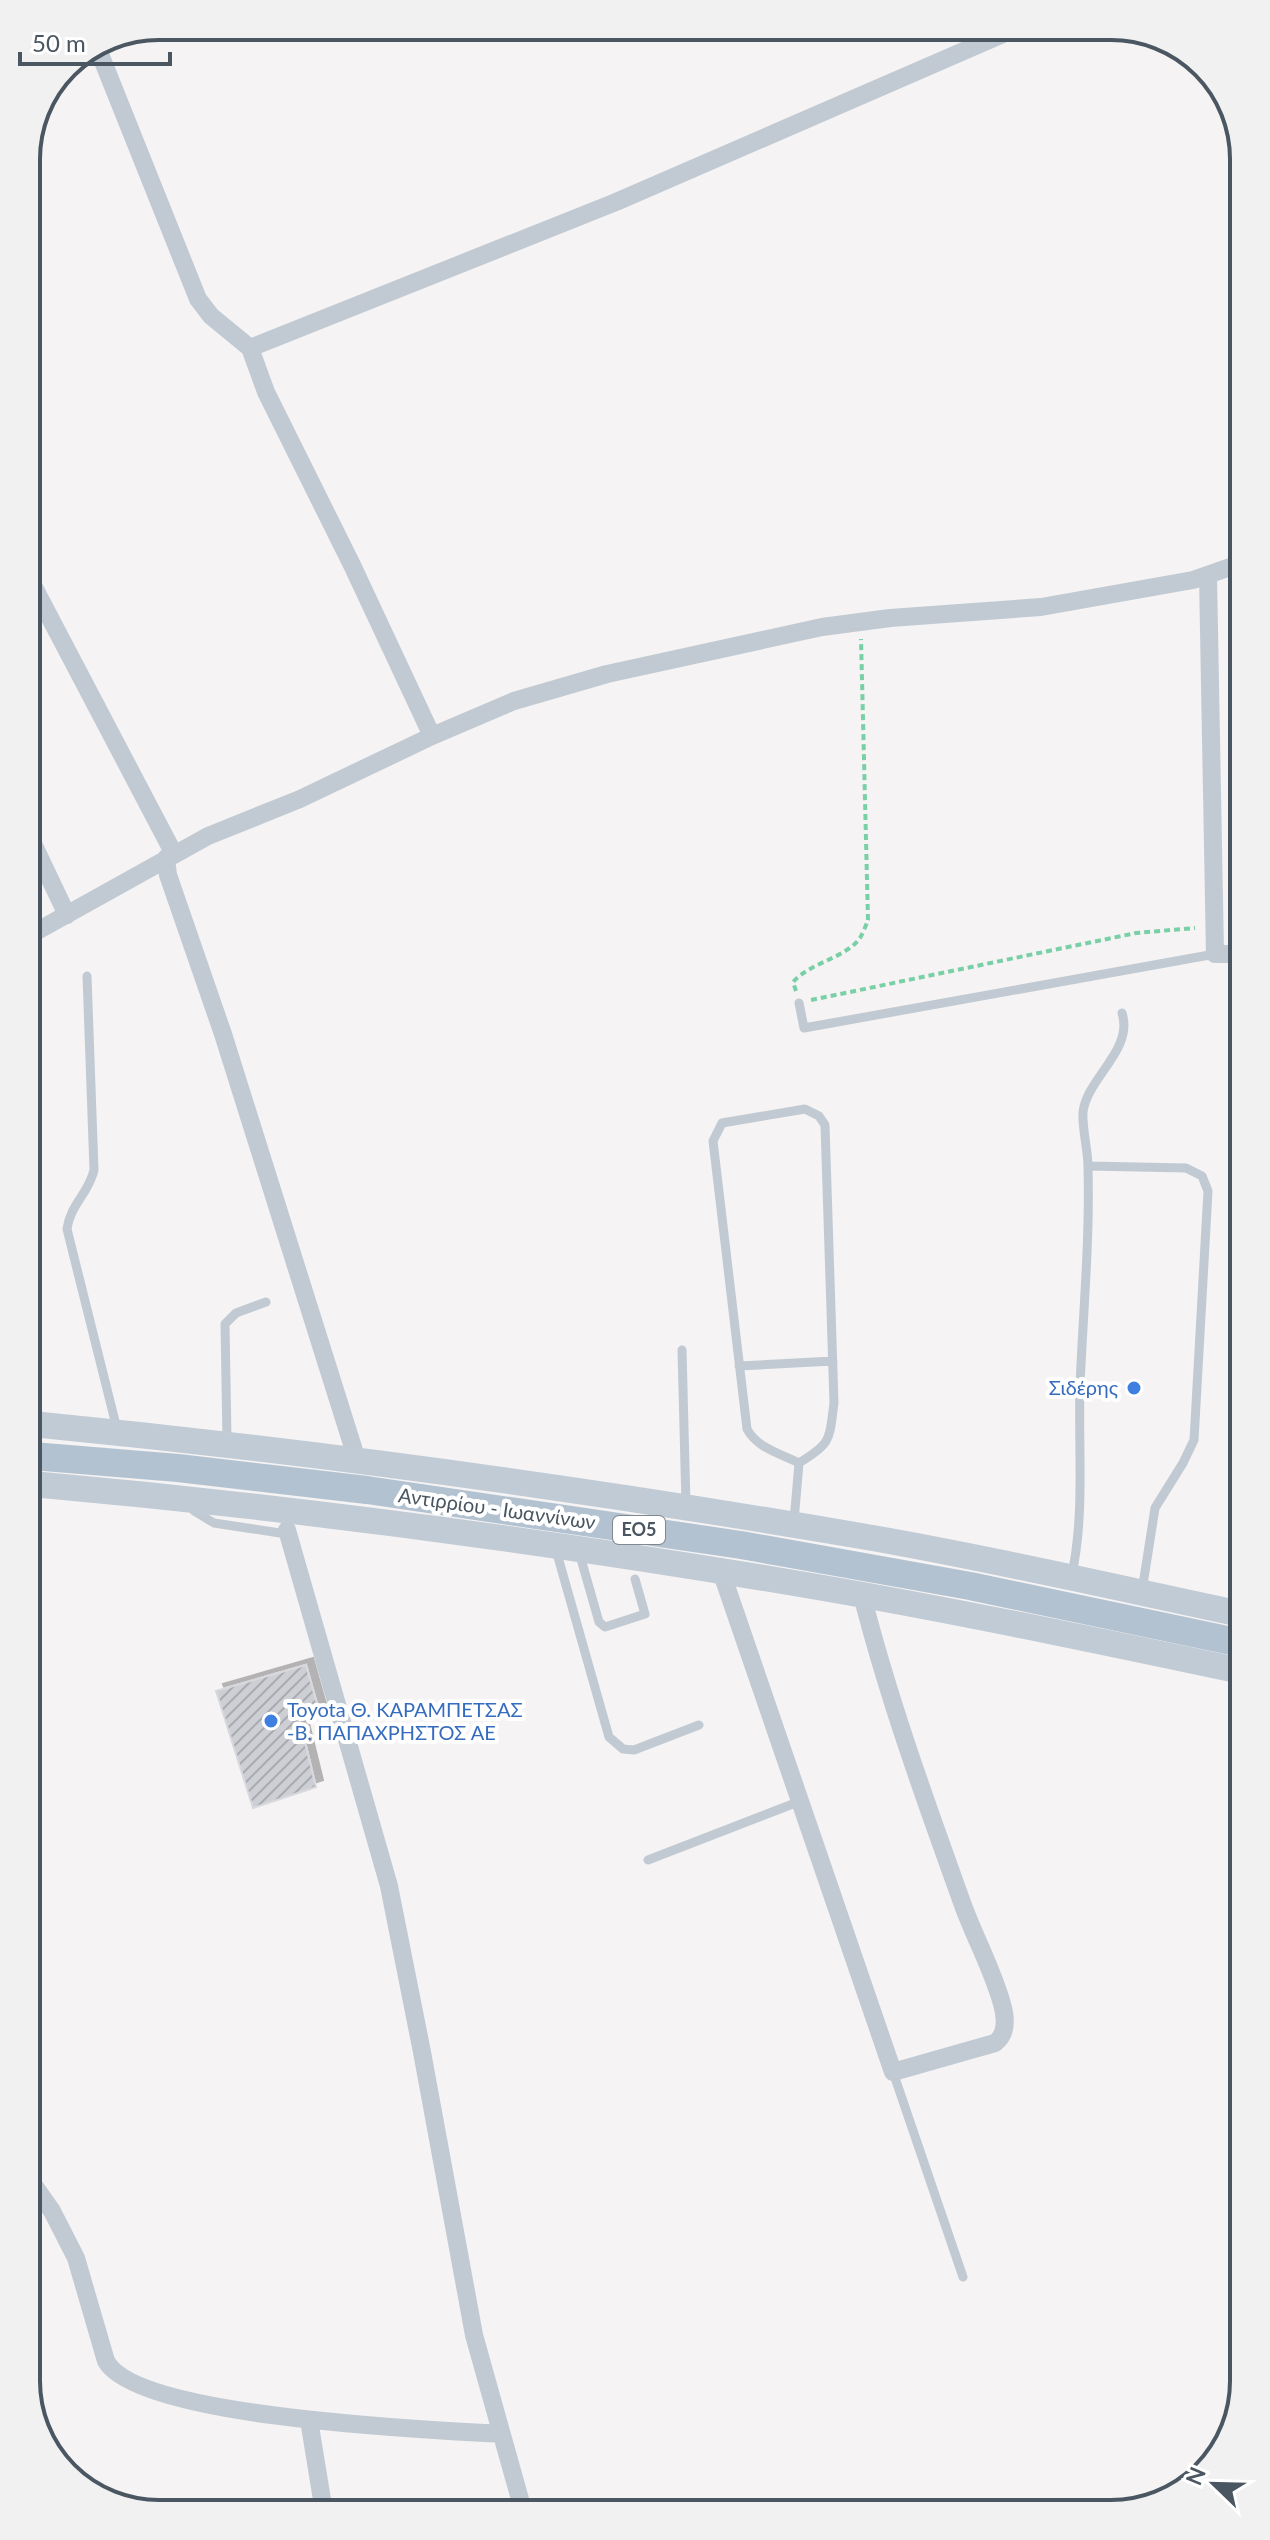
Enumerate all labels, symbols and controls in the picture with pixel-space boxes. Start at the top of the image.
scale bar [20,16,170,66]
text: 50 m [32,28,86,57]
place label: Σιδέρης [1049,1375,1118,1399]
marker: Σιδέρης [1125,1379,1143,1397]
street label: Αντιρρίου - Ιωαννίνων [397,1482,597,1534]
road number: ΕΟ5 [613,1516,665,1544]
place label: Toyota Θ. ΚΑΡΑΜΠΕΤΣΑΣ -Β. ΠΑΠΑΧΡΗΣΤΟΣ ΑΕ [287,1697,523,1744]
marker: Toyota Θ. ΚΑΡΑΜΠΕΤΣΑΣ -Β. ΠΑΠΑΧΡΗΣΤΟΣ ΑΕ [262,1712,280,1730]
north arrow [1174,2444,1254,2524]
text: N [1179,2463,1211,2489]

